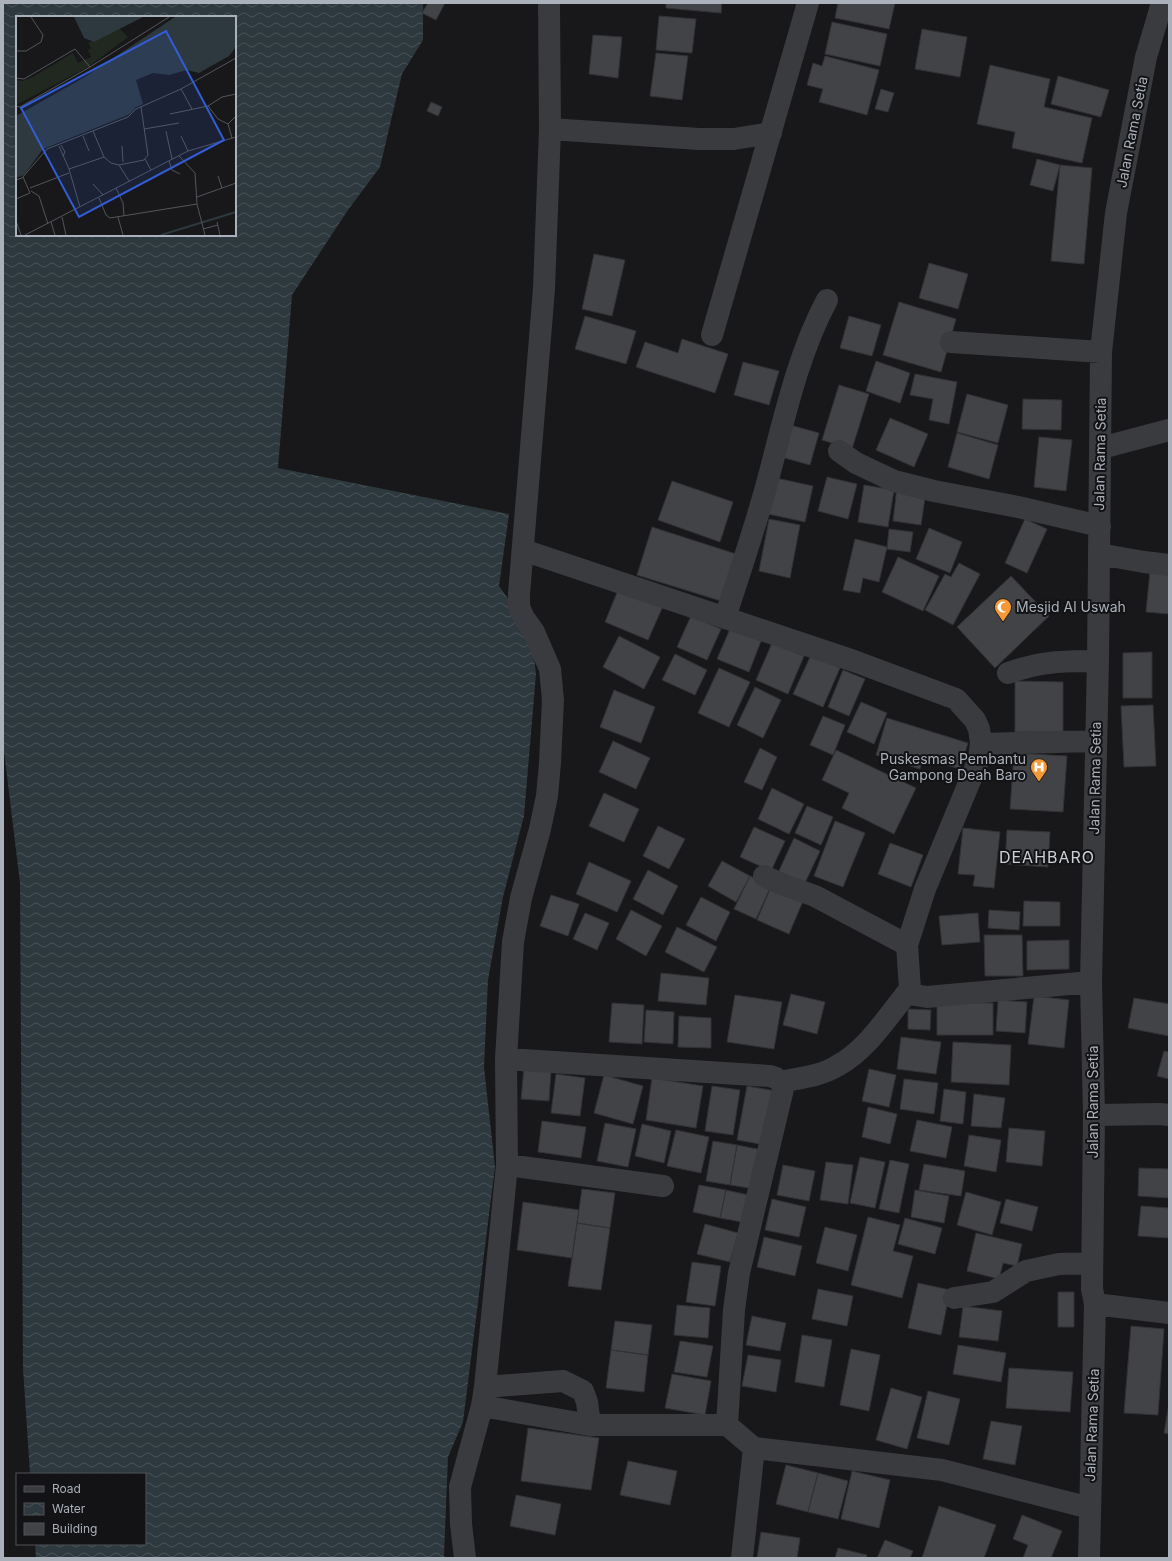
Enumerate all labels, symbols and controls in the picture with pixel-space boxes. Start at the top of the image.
inset map [16,16,236,236]
street label: Jalan Rama Setia [1112,75,1151,189]
street label: Jalan Rama Setia [1090,397,1109,511]
mosque icon: Mesjid Al Uswah [993,597,1013,622]
place label: Mesjid Al Uswah [1016,598,1126,615]
street label: Jalan Rama Setia [1085,721,1104,835]
place label: Puskesmas Pembantu Gampong Deah Baro [880,750,1026,783]
hospital icon: Puskesmas Pembantu Gampong Deah Baro [1029,757,1049,782]
district label: DEAHBARO [999,847,1095,867]
street label: Jalan Rama Setia [1084,1045,1101,1159]
street label: Jalan Rama Setia [1081,1368,1102,1482]
legend [16,1473,146,1545]
text: Road [52,1481,81,1496]
text: Water [52,1501,86,1516]
text: Building [52,1521,97,1536]

